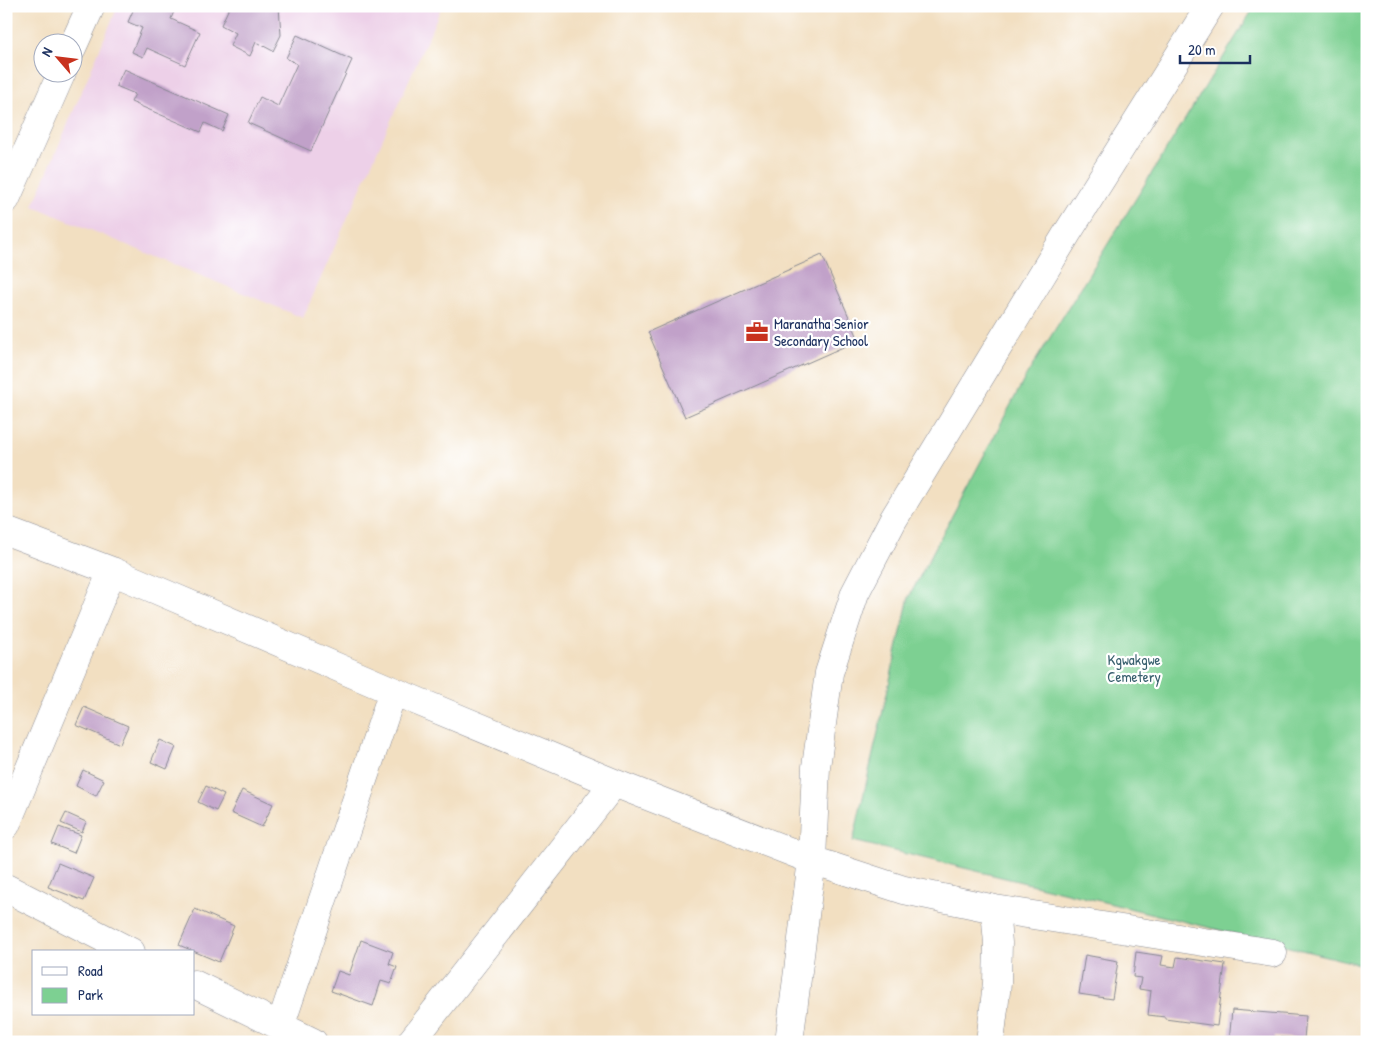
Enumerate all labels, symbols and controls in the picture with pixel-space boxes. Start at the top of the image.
north arrow [32,32,82,82]
scale bar [1180,32,1250,64]
text: 20 m [1188,39,1215,60]
text: N [36,43,56,59]
place label: Maranatha Senior Secondary School [774,313,869,351]
office icon: Maranatha Senior Secondary School [744,319,770,345]
park label: Kgwakgwe Cemetery [1107,649,1161,687]
legend [32,950,195,1016]
text: Road [78,960,103,981]
text: Park [78,984,103,1005]

